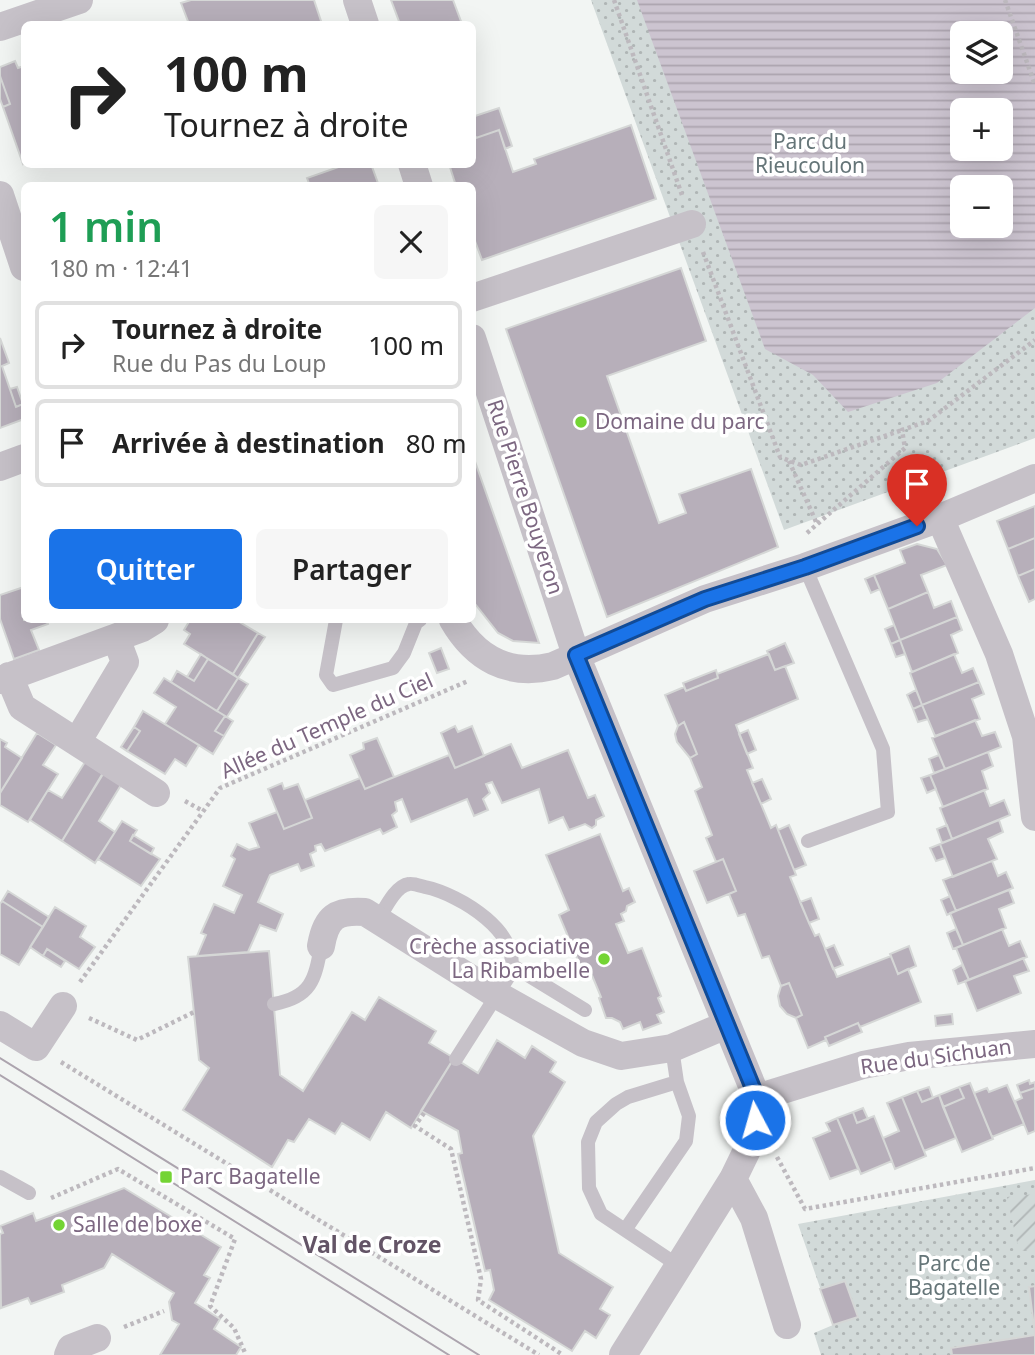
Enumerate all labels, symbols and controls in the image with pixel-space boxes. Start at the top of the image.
map controls [950,21,1013,238]
button: layers [950,21,1013,84]
text: 100 m [164,40,309,106]
icon: right [49,49,140,140]
button: + [950,98,1013,161]
text: Tournez à droite [164,103,409,146]
park label: Parc du Rieucoulon [755,127,865,179]
button: − [950,175,1013,238]
text: 1 min [49,197,163,254]
button: close [374,205,448,279]
text: 180 m · 12:41 [49,252,193,284]
text: Tournez à droite [112,311,322,347]
icon: right [53,326,91,364]
text: 100 m [368,327,444,363]
text: Rue du Pas du Loup [112,347,326,379]
street label: Rue Pierre Bouyeron [481,396,571,598]
place label: Domaine du parc [595,407,765,435]
marker: Domaine du parc [573,414,589,430]
icon: arrive [53,424,91,462]
text: Arrivée à destination [112,425,385,461]
text: 80 m [406,425,467,461]
pin [887,454,947,526]
icon: arrive [898,465,936,503]
button: Quitter [49,529,242,609]
button: Partager [256,529,448,609]
street label: Allée du Temple du Ciel [216,666,437,785]
place label: Crèche associative La Ribambelle [409,932,590,984]
marker: Crèche associative La Ribambelle [596,951,612,967]
street label: Rue du Sichuan [858,1032,1013,1080]
position arrow [718,1083,792,1157]
place label: Parc Bagatelle [180,1162,321,1190]
marker: Parc Bagatelle [158,1169,174,1185]
place label: Salle de boxe [73,1210,202,1238]
marker: Salle de boxe [51,1217,67,1233]
district label: Val de Croze [302,1228,442,1260]
park label: Parc de Bagatelle [908,1249,1000,1301]

